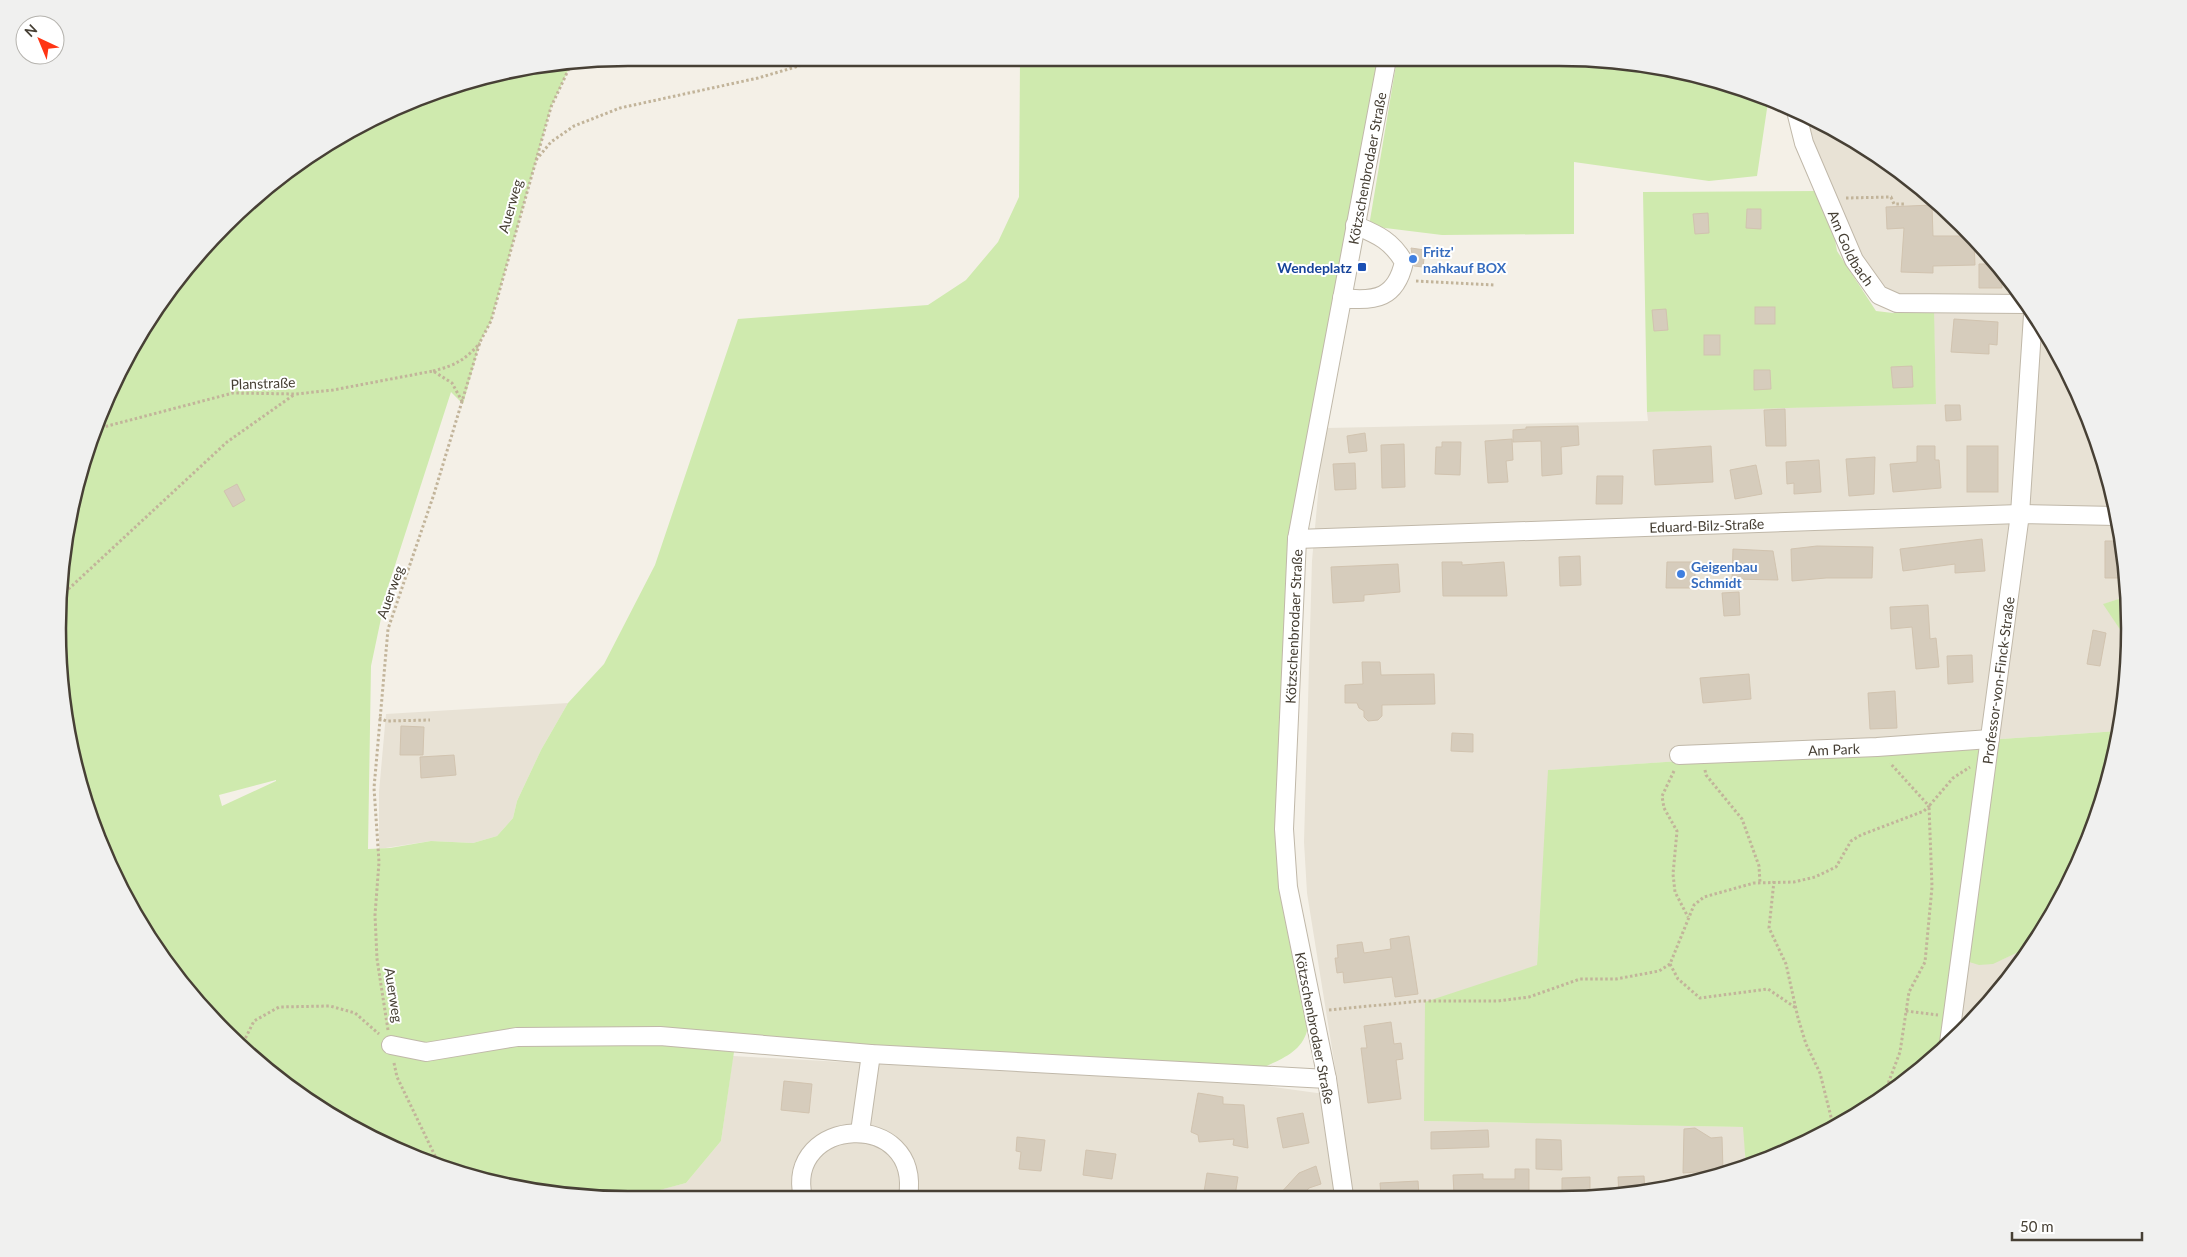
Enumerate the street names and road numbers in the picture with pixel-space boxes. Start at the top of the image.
street label: Kötzschenbrodaer Straße [1344,90,1389,246]
street label: Auerweg [494,177,526,235]
street label: Am Goldbach [1825,207,1878,289]
street label: Planstraße [230,373,296,393]
street label: Eduard-Bilz-Straße [1649,514,1765,535]
street label: Kötzschenbrodaer Straße [1281,549,1305,704]
street label: Auerweg [373,563,407,621]
street label: Professor-von-Finck-Straße [1978,596,2017,765]
street label: Am Park [1808,739,1861,758]
street label: Kötzschenbrodaer Straße [1292,951,1338,1105]
street label: Auerweg [381,966,407,1024]

